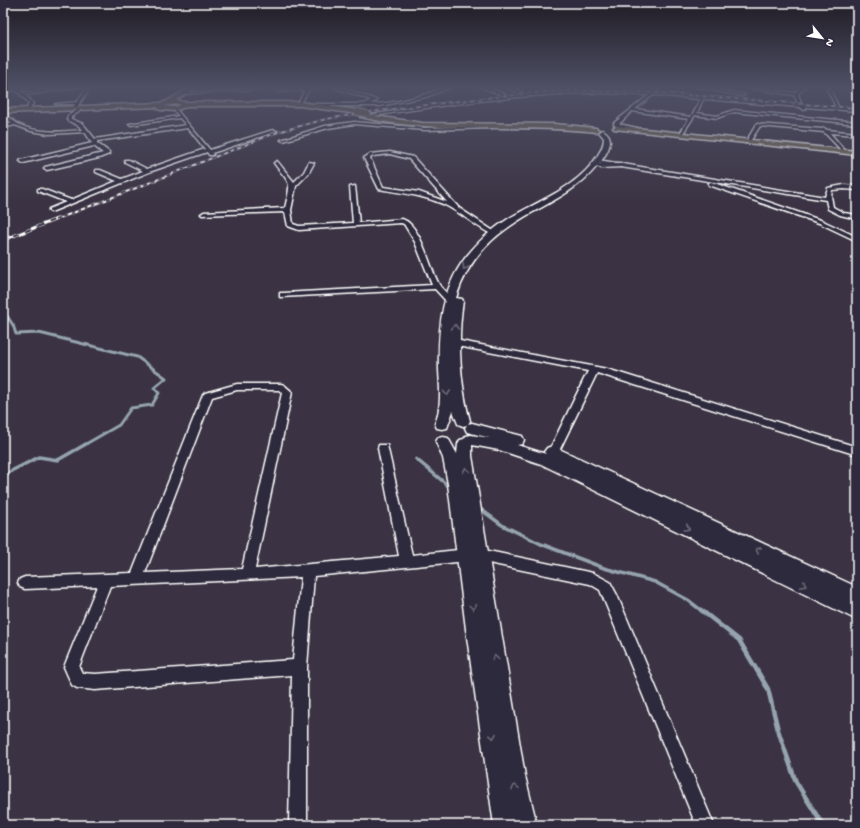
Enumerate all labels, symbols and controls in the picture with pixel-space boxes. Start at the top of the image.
north arrow [802,18,842,58]
text: N [822,36,836,48]
one-way arrow [462,263,469,270]
one-way arrow [451,324,459,330]
one-way arrow [442,390,451,396]
one-way arrow [462,467,471,473]
one-way arrow [683,523,690,531]
one-way arrow [755,547,763,555]
one-way arrow [800,581,807,589]
one-way arrow [469,604,478,610]
one-way arrow [491,655,500,662]
one-way arrow [488,733,497,739]
one-way arrow [512,784,520,790]

